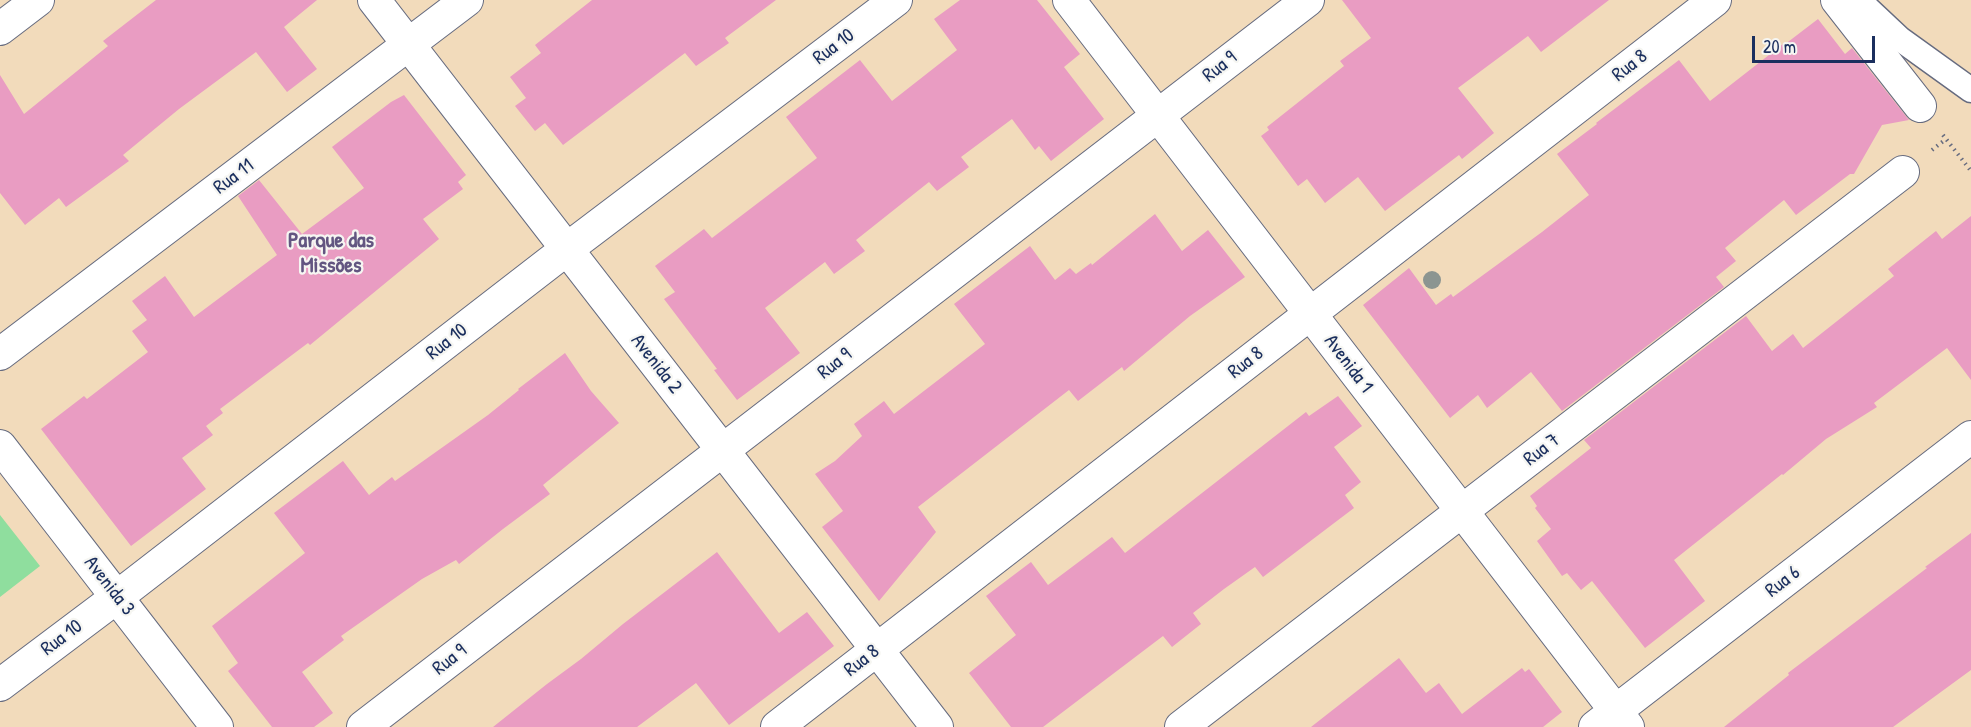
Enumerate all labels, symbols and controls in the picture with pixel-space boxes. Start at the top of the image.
street label: Rua 10 [809,24,859,70]
scale bar [1755,24,1878,62]
text: 20 m [1763,34,1796,59]
street label: Rua 8 [1608,45,1652,87]
street label: Rua 9 [1198,46,1242,88]
street label: Rua 11 [209,154,259,200]
district label: Parque das Missões [288,228,374,280]
street label: Rua 10 [422,318,472,366]
street label: Avenida 2 [625,329,687,399]
street label: Avenida 1 [1318,330,1378,398]
street label: Rua 8 [1224,342,1268,384]
street label: Rua 9 [813,343,857,385]
street label: Rua 7 [1519,428,1565,472]
street label: Avenida 3 [78,552,140,620]
street label: Rua 6 [1761,561,1805,603]
street label: Rua 10 [37,615,87,661]
street label: Rua 9 [428,639,472,681]
street label: Rua 8 [840,640,884,682]

